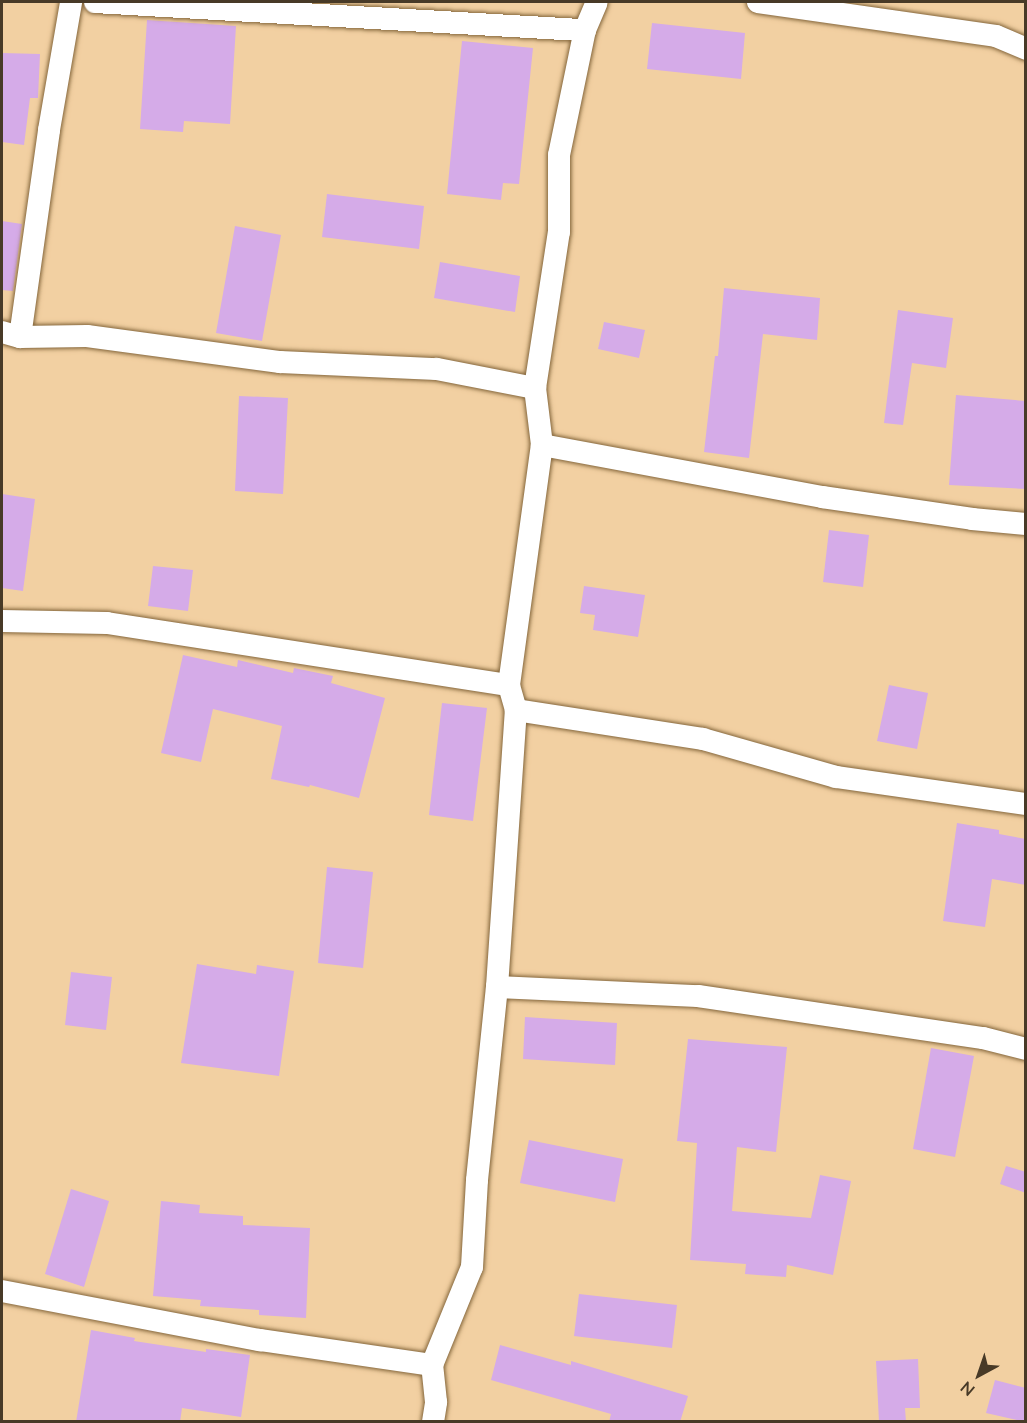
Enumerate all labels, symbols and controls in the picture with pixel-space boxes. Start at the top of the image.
north arrow [949,1345,1009,1405]
text: N [956,1378,978,1400]

